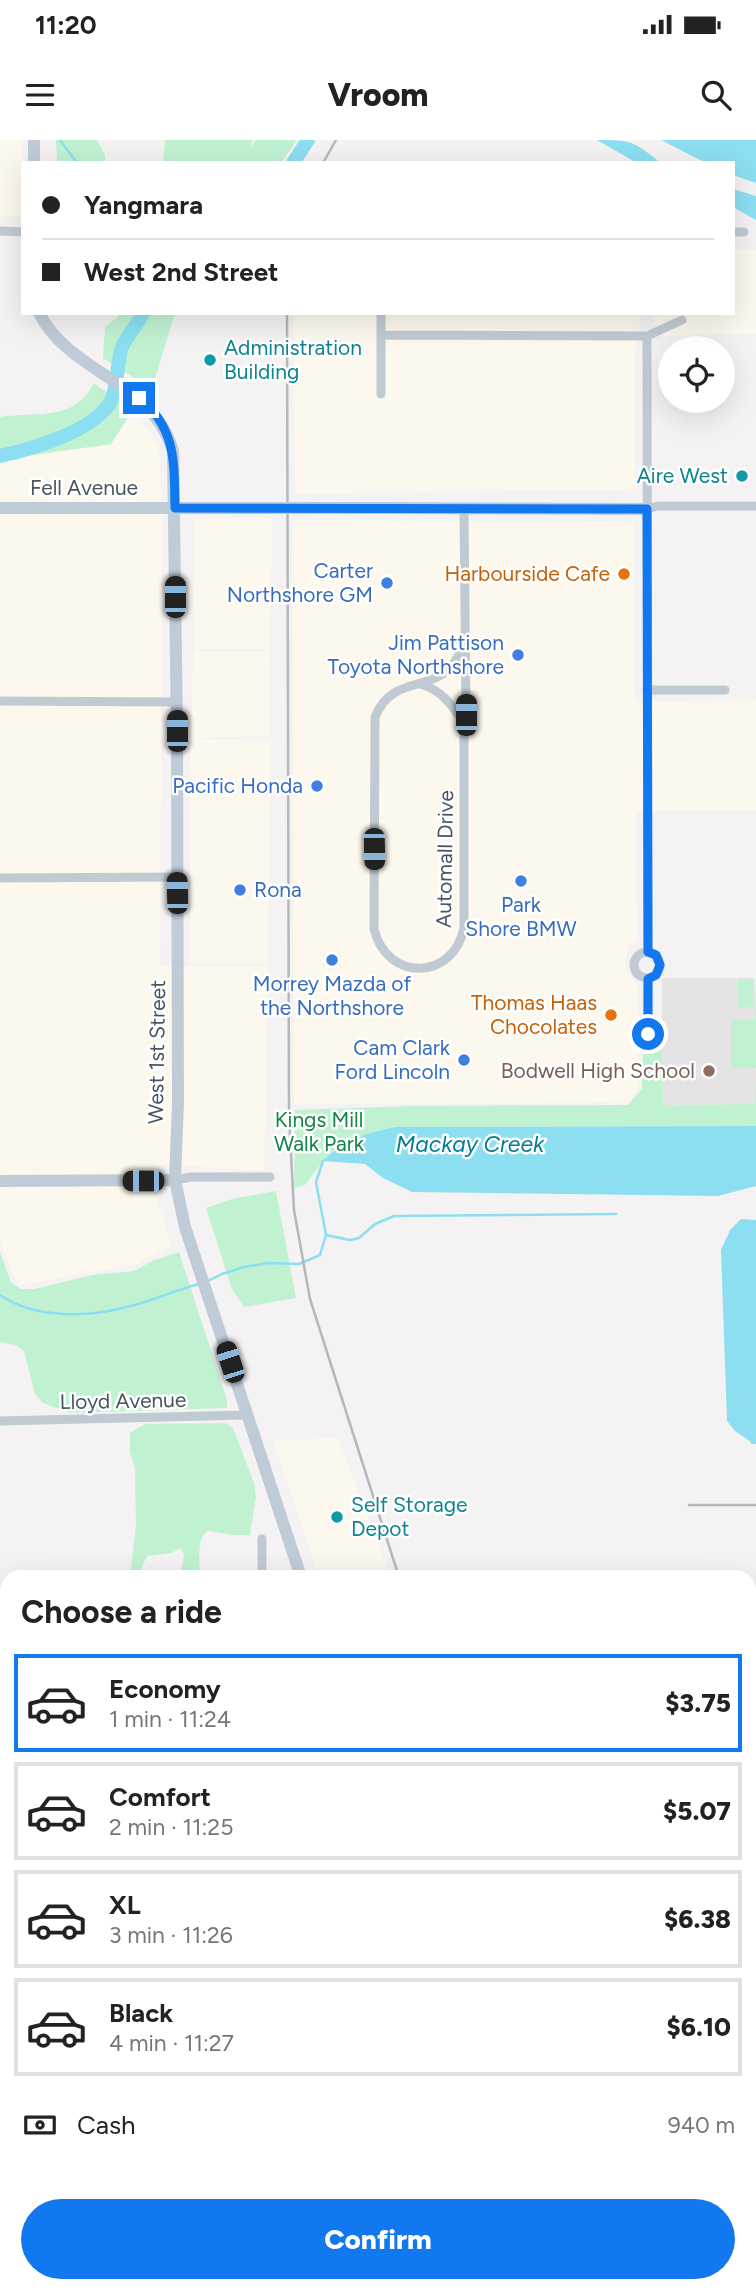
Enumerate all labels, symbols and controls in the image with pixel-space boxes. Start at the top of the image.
text: 11:20 [35,9,97,41]
icon: menu [21,76,59,114]
text: Vroom [328,76,428,114]
icon: search [697,76,735,114]
text: Yangmara [84,189,203,221]
text: West 2nd Street [84,256,279,288]
place label: Administration Building [224,335,362,384]
map controls [658,336,735,413]
button: locate [658,336,735,413]
marker: Administration Building [202,352,218,368]
route end [123,382,155,414]
place label: Aire West [637,463,728,488]
marker: Aire West [734,468,750,484]
street label: Fell Avenue [30,475,138,500]
place label: Carter Northshore GM [227,558,373,607]
place label: Harbourside Cafe [445,561,610,586]
marker: Harbourside Cafe [616,566,632,582]
marker: Carter Northshore GM [379,575,395,591]
car [165,576,186,618]
place label: Jim Pattison Toyota Northshore [328,630,504,679]
marker: Jim Pattison Toyota Northshore [510,647,526,663]
car [456,694,477,736]
car [167,710,188,752]
place label: Pacific Honda [172,773,303,798]
marker: Pacific Honda [309,778,325,794]
street label: Automall Drive [431,790,458,928]
car [364,828,385,870]
car [167,872,188,914]
marker: Park Shore BMW [513,873,529,889]
place label: Rona [254,877,302,902]
marker: Rona [232,882,248,898]
place label: Park Shore BMW [465,892,577,941]
marker: Morrey Mazda of the Northshore [324,952,340,968]
place label: Morrey Mazda of the Northshore [253,971,411,1020]
street label: West 1st Street [143,980,170,1124]
place label: Thomas Haas Chocolates [471,990,597,1039]
marker: Thomas Haas Chocolates [603,1007,619,1023]
route start [632,1018,664,1050]
place label: Cam Clark Ford Lincoln [335,1035,451,1084]
marker: Cam Clark Ford Lincoln [456,1052,472,1068]
place label: Bodwell High School [501,1058,695,1083]
marker: Bodwell High School [701,1063,717,1079]
park label: Kings Mill Walk Park [274,1107,365,1156]
water label: Mackay Creek [396,1130,545,1158]
car [123,1171,165,1192]
car [214,1339,247,1385]
street label: Lloyd Avenue [59,1387,187,1414]
place label: Self Storage Depot [351,1492,467,1541]
marker: Self Storage Depot [329,1509,345,1525]
text: Choose a ride [21,1593,222,1631]
icon: car [25,1672,88,1735]
text: Economy [109,1673,221,1705]
text: $3.75 [665,1687,731,1719]
text: 1 min · 11:24 [109,1705,231,1733]
icon: car [25,1780,88,1843]
text: Comfort [109,1781,211,1813]
text: $5.07 [663,1795,731,1827]
text: 2 min · 11:25 [109,1813,233,1841]
icon: car [25,1888,88,1951]
text: XL [109,1889,141,1921]
text: $6.38 [664,1903,731,1935]
text: 3 min · 11:26 [109,1921,233,1949]
icon: car [25,1996,88,2059]
text: Black [109,1997,173,2029]
text: $6.10 [666,2011,731,2043]
text: 4 min · 11:27 [109,2029,234,2057]
icon: cash [21,2106,59,2144]
text: Cash [77,2109,136,2141]
text: 940 m [668,2111,735,2139]
button: Confirm [21,2199,735,2279]

